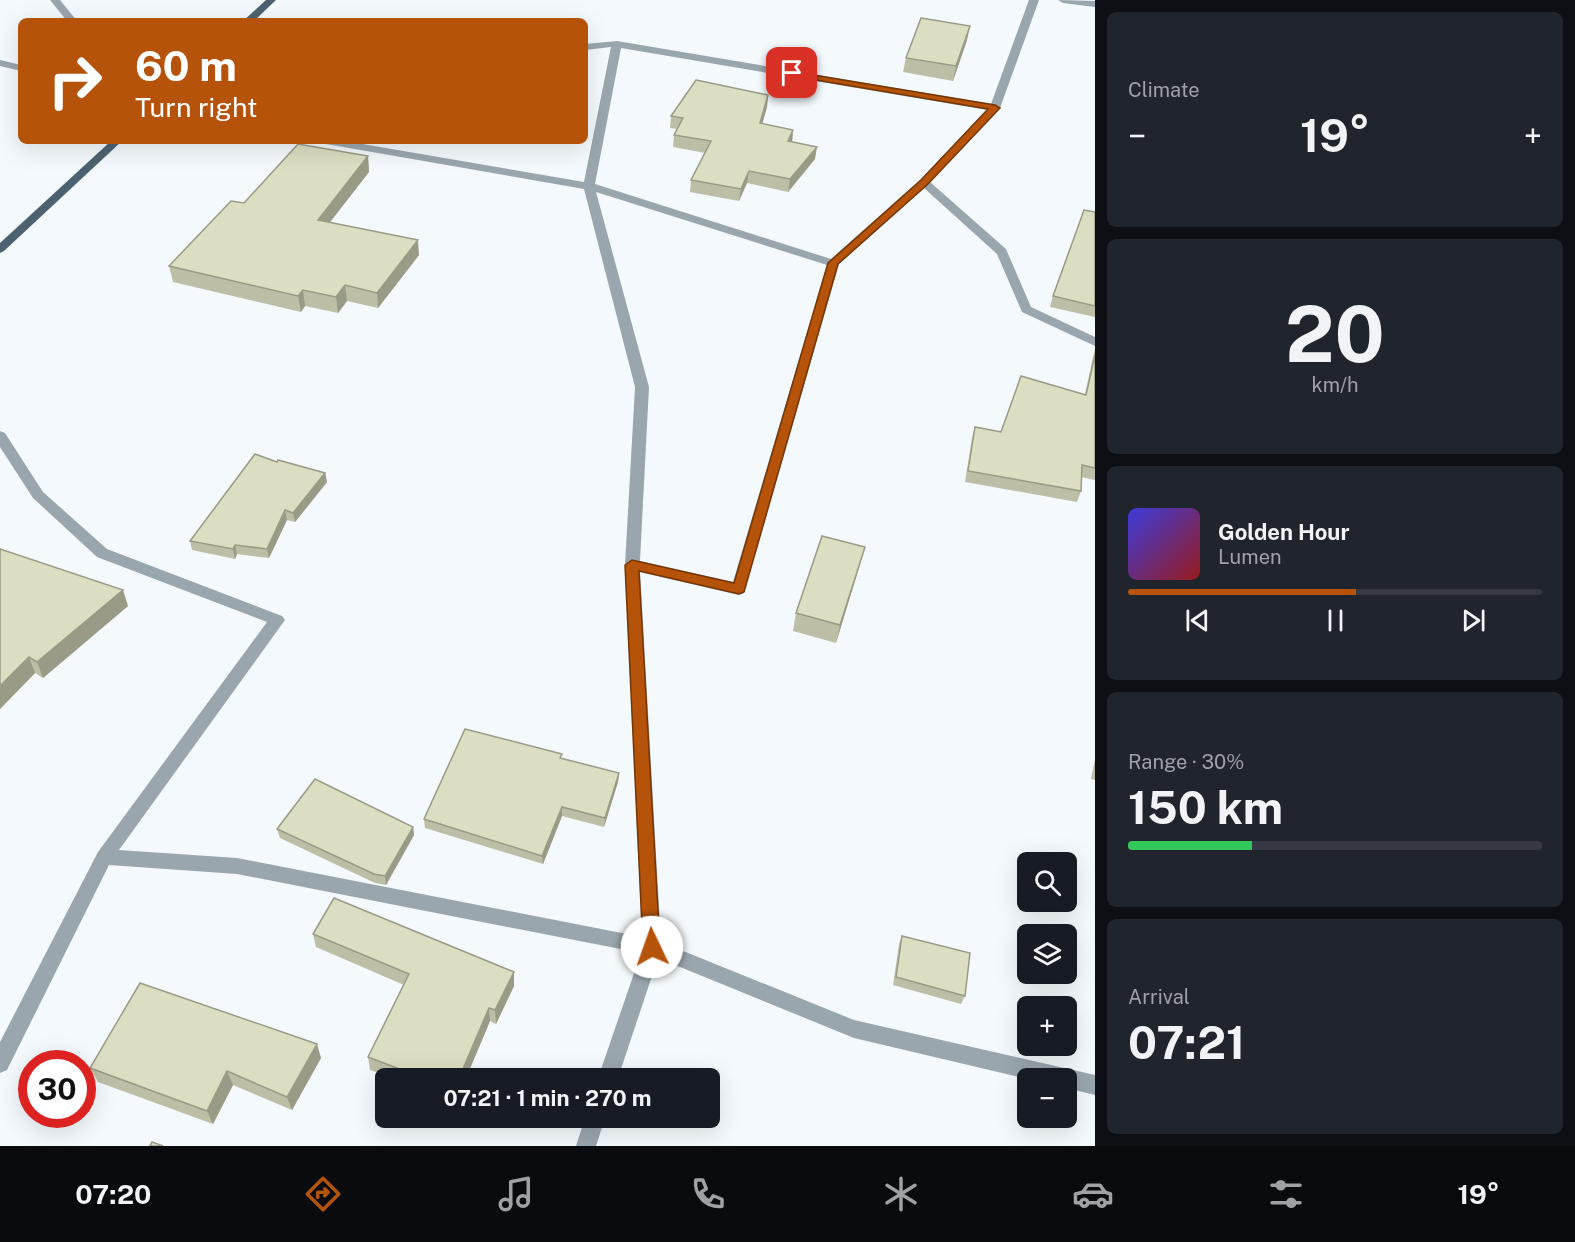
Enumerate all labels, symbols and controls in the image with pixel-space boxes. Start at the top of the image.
text: 60 m [135,41,237,90]
icon: right [36,42,114,120]
pin [766,47,817,98]
icon: arrive [775,56,808,89]
text: Climate [1128,78,1200,102]
text: Turn right [135,91,258,123]
text: 19° [1300,109,1370,162]
text: − [1128,117,1146,155]
text: + [1524,117,1542,155]
text: 20 [1285,288,1385,380]
text: km/h [1311,373,1359,397]
text: Golden Hour [1218,519,1349,545]
text: Lumen [1218,545,1282,569]
icon: previous [1181,604,1214,637]
icon: pause [1319,604,1352,637]
icon: next [1457,604,1490,637]
text: Range · 30% [1128,750,1244,774]
text: 150 km [1128,781,1283,834]
map controls [1017,852,1077,1128]
button: search [1017,852,1077,912]
position arrow [620,915,684,979]
button: layers [1017,924,1077,984]
text: Arrival [1128,985,1190,1009]
button: + [1017,996,1077,1056]
text: 07:21 [1128,1016,1245,1069]
speed limit sign: 30 [18,1050,96,1128]
button: − [1017,1068,1077,1128]
text: 07:21 · 1 min · 270 m [444,1085,651,1111]
icon: directions [302,1173,344,1215]
icon: music [495,1173,537,1215]
icon: phone [687,1173,729,1215]
icon: climate [880,1173,922,1215]
icon: car [1072,1173,1114,1215]
icon: filters [1265,1173,1307,1215]
text: 07:20 [75,1178,152,1210]
text: 19° [1457,1178,1500,1210]

